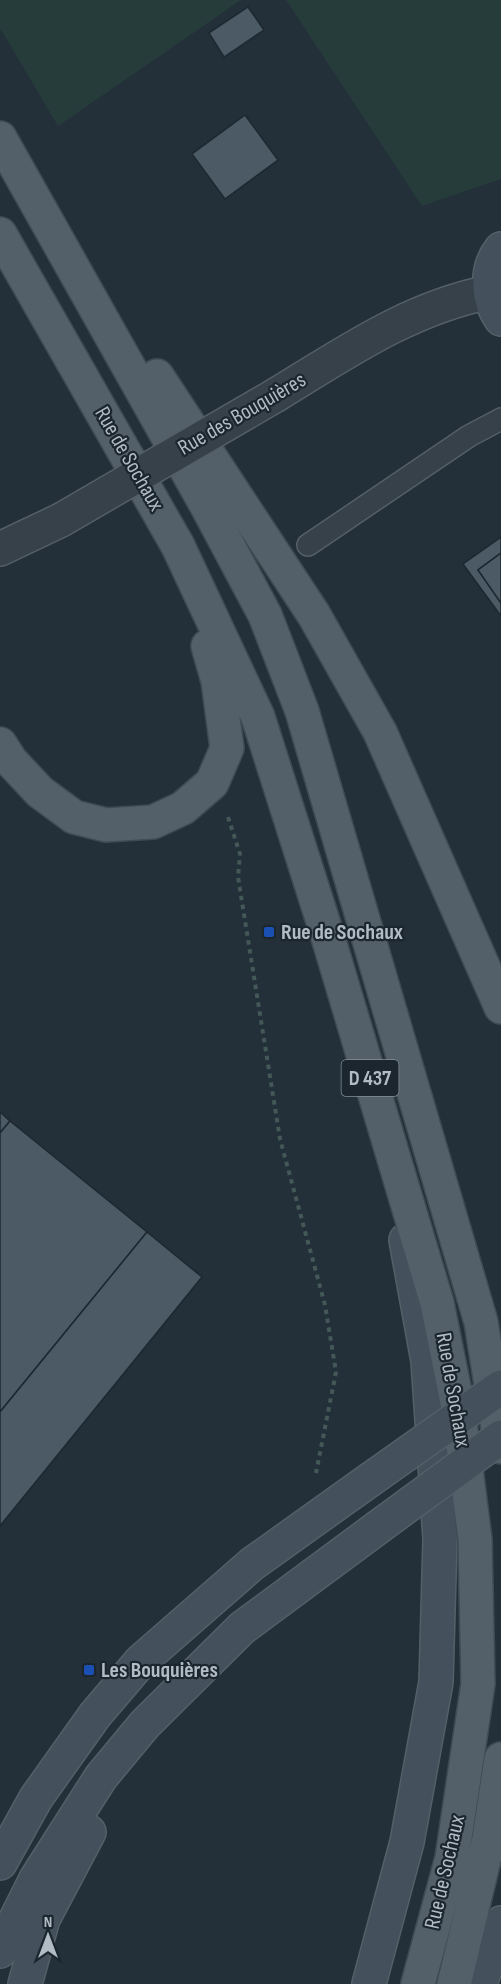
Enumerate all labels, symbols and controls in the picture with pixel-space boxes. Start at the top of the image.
street label: Rue des Bouquières [173,366,311,461]
street label: Rue de Sochaux [88,402,170,517]
place label: Rue de Sochaux [281,919,403,946]
marker: Rue de Sochaux [262,925,276,939]
road number: D 437 [342,1060,398,1096]
street label: Rue de Sochaux [430,1331,476,1450]
place label: Les Bouquières [101,1657,218,1684]
marker: Les Bouquières [82,1663,96,1677]
street label: Rue de Sochaux [419,1812,471,1932]
north arrow [18,1906,78,1966]
text: N [44,1913,52,1932]

